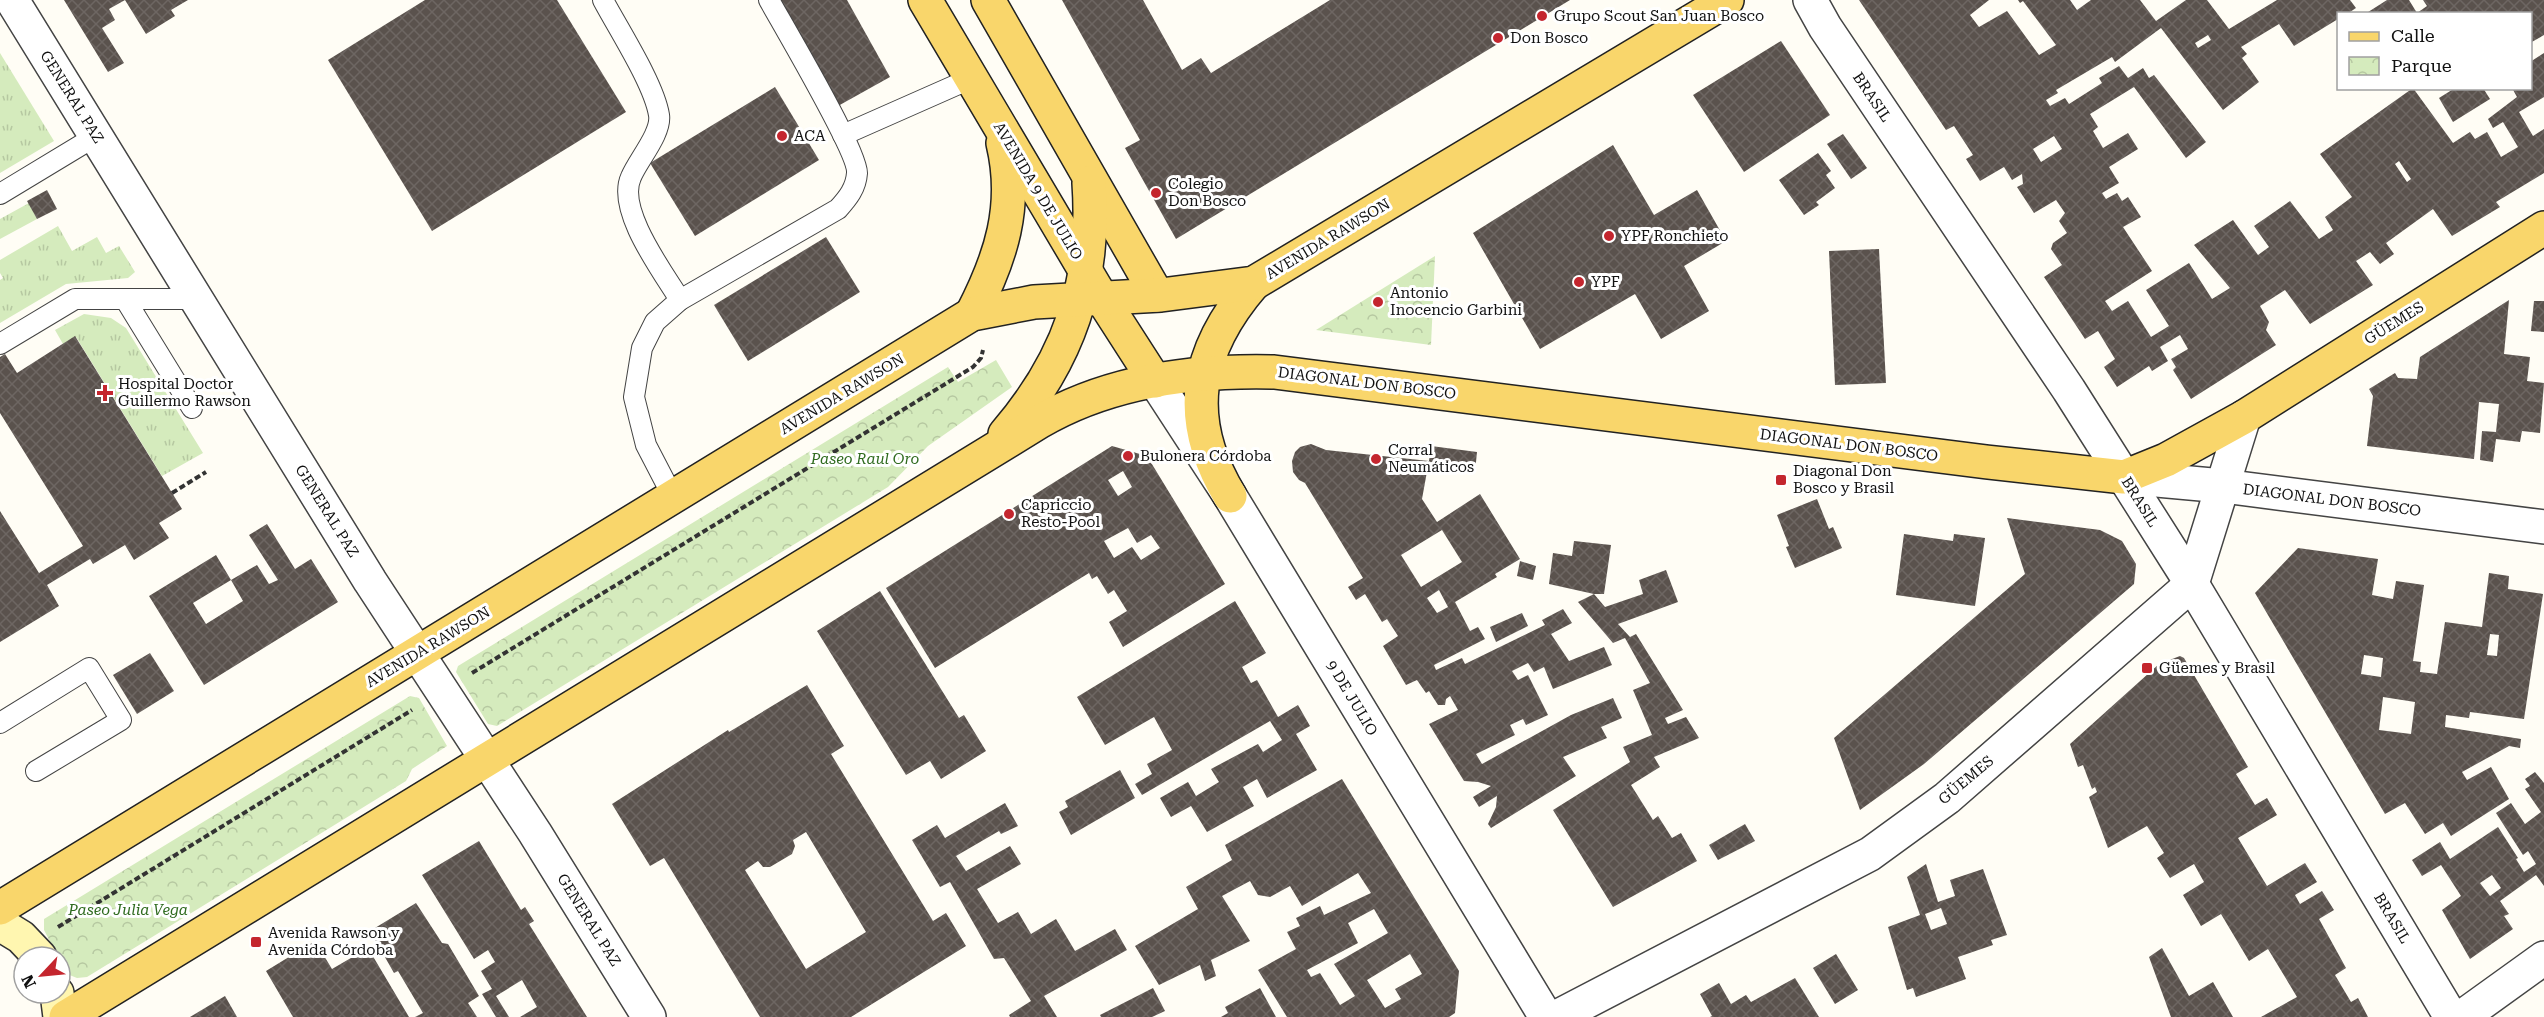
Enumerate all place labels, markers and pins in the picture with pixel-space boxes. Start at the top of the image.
place label: Grupo Scout San Juan Bosco [1554,7,1764,25]
marker: Grupo Scout San Juan Bosco [1535,9,1549,23]
place label: Don Bosco [1510,29,1588,47]
marker: Don Bosco [1491,31,1505,45]
place label: ACA [794,127,826,145]
marker: ACA [775,129,789,143]
place label: Colegio Don Bosco [1168,175,1246,210]
marker: Colegio Don Bosco [1149,186,1163,200]
place label: YPF Ronchieto [1621,227,1728,245]
marker: YPF Ronchieto [1602,229,1616,243]
place label: YPF [1591,273,1620,291]
marker: YPF [1572,275,1586,289]
place label: Antonio Inocencio Garbini [1390,284,1522,319]
marker: Antonio Inocencio Garbini [1371,295,1385,309]
place label: Hospital Doctor Guillermo Rawson [118,375,251,410]
marker: Hospital Doctor Guillermo Rawson [96,384,114,402]
place label: Corral Neumáticos [1388,441,1474,476]
place label: Bulonera Córdoba [1140,447,1271,465]
marker: Bulonera Córdoba [1121,449,1135,463]
marker: Corral Neumáticos [1369,452,1383,466]
place label: Diagonal Don Bosco y Brasil [1793,462,1895,497]
marker: Diagonal Don Bosco y Brasil [1774,473,1788,487]
place label: Capriccio Resto-Pool [1021,496,1101,531]
marker: Capriccio Resto-Pool [1002,507,1016,521]
place label: Güemes y Brasil [2159,659,2275,677]
marker: Güemes y Brasil [2140,661,2154,675]
place label: Avenida Rawson y Avenida Córdoba [268,924,400,959]
marker: Avenida Rawson y Avenida Córdoba [249,935,263,949]

